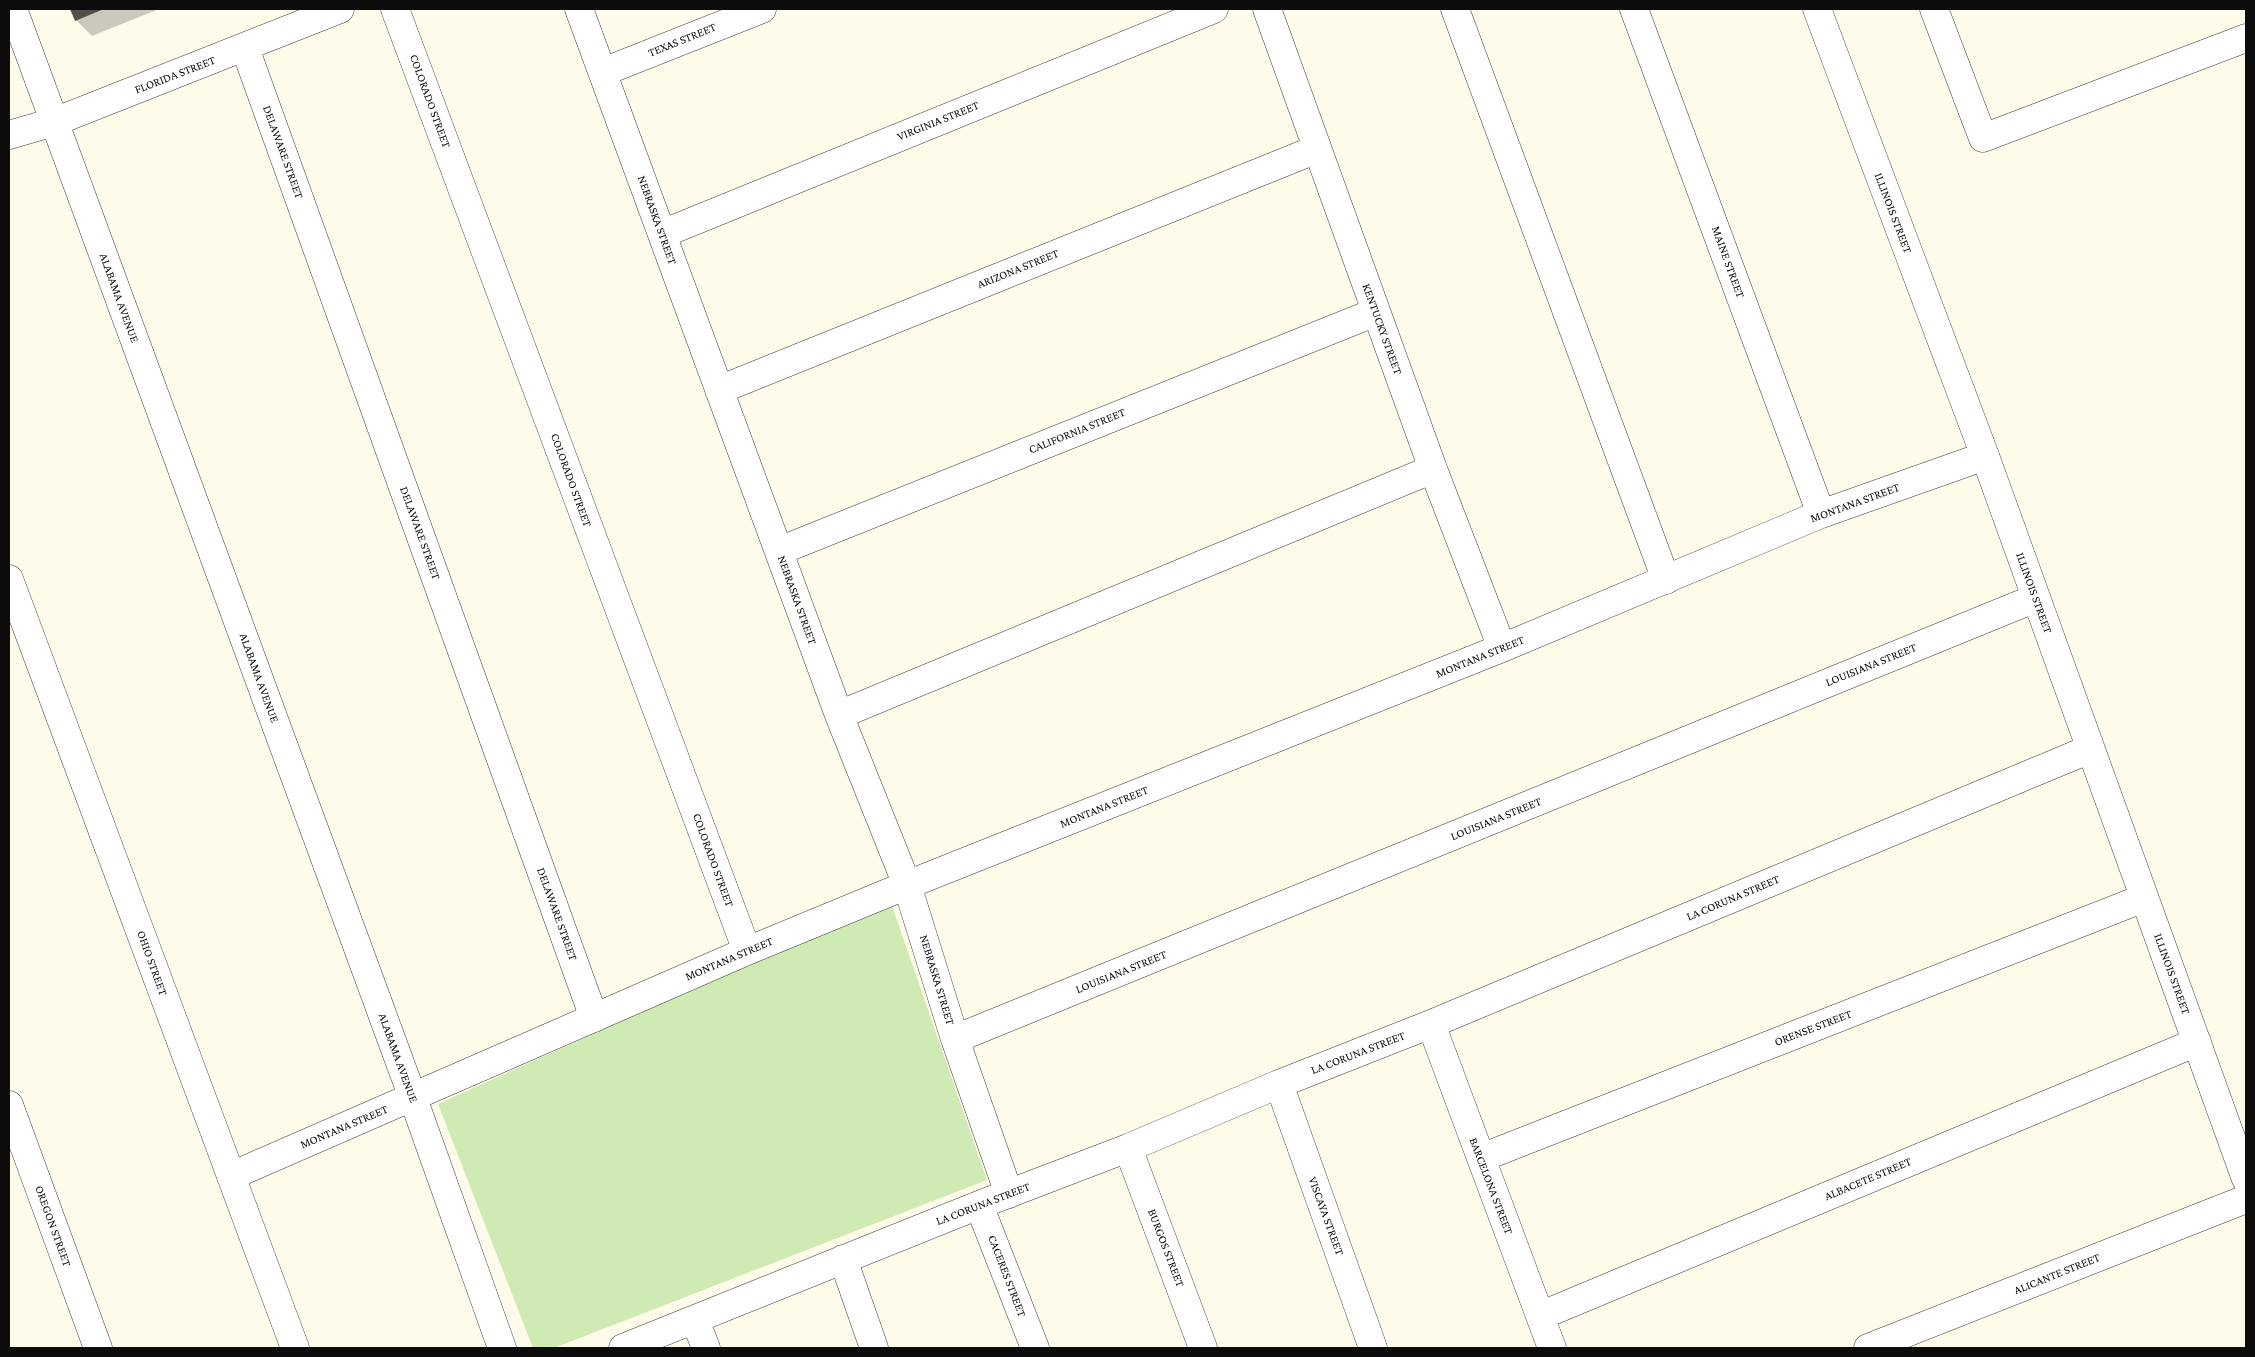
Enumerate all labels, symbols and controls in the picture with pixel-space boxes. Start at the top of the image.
street label: TEXAS STREET [646,20,718,60]
street label: COLORADO STREET [406,52,454,150]
street label: FLORIDA STREET [133,53,217,97]
street label: VIRGINIA STREET [895,98,981,144]
street label: DELAWARE STREET [259,103,307,201]
street label: ILLINOIS STREET [1871,171,1915,255]
street label: NEBRASKA STREET [634,174,680,266]
street label: MAINE STREET [1708,224,1748,300]
street label: ARIZONA STREET [975,246,1061,292]
street label: ALABAMA AVENUE [96,251,142,345]
street label: KENTUCKY STREET [1359,281,1405,377]
street label: CALIFORNIA STREET [1027,405,1127,457]
street label: COLORADO STREET [547,431,595,529]
street label: MONTANA STREET [1808,480,1902,526]
street label: DELAWARE STREET [396,484,444,582]
street label: ILLINOIS STREET [2013,551,2055,635]
street label: NEBRASKA STREET [774,554,820,646]
street label: ALABAMA AVENUE [236,631,282,725]
street label: MONTANA STREET [1434,633,1526,681]
street label: LOUISIANA STREET [1823,640,1919,690]
street label: MONTANA STREET [1058,783,1150,831]
street label: LOUISIANA STREET [1448,794,1544,844]
street label: COLORADO STREET [689,811,737,909]
street label: DELAWARE STREET [533,865,581,963]
street label: LA CORUNA STREET [1684,872,1782,924]
street label: OHIO STREET [134,929,170,997]
street label: ILLINOIS STREET [2151,932,2193,1016]
street label: NEBRASKA STREET [916,933,958,1027]
street label: MONTANA STREET [683,934,775,984]
street label: LOUISIANA STREET [1073,947,1169,997]
street label: ORENSE STREET [1772,1007,1854,1049]
street label: ALABAMA AVENUE [375,1011,421,1105]
street label: LA CORUNA STREET [1309,1028,1407,1078]
street label: MONTANA STREET [298,1102,390,1152]
street label: BARCELONA STREET [1466,1136,1516,1236]
street label: ALBACETE STREET [1822,1154,1914,1204]
street label: VISCAYA STREET [1305,1175,1347,1257]
street label: LA CORUNA STREET [934,1179,1032,1229]
street label: OREGON STREET [32,1184,74,1268]
street label: BURGOS STREET [1144,1207,1188,1289]
street label: CACERES STREET [985,1233,1029,1319]
street label: ALICANTE STREET [2012,1250,2102,1298]

